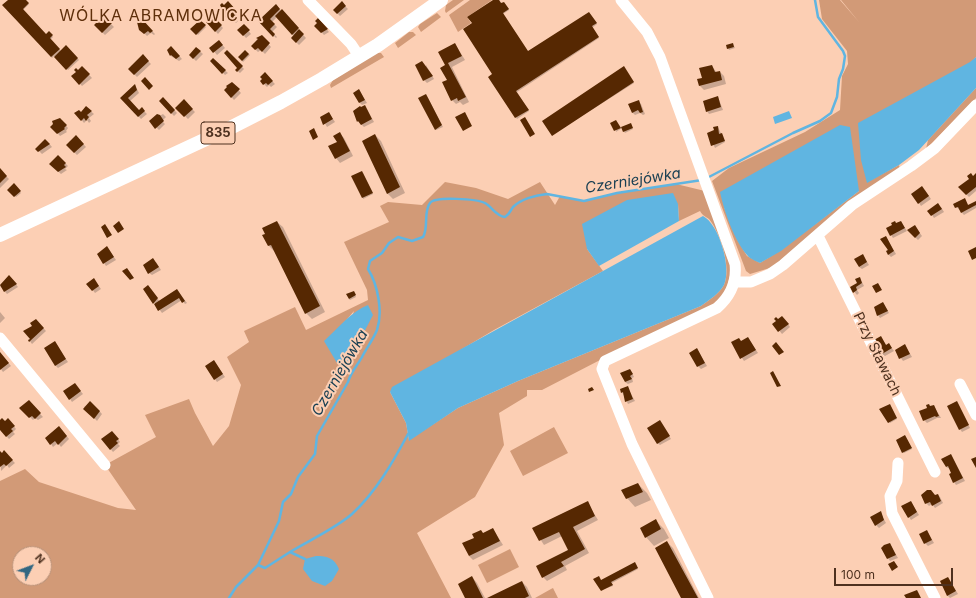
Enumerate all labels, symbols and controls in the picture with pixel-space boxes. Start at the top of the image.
district label: WÓLKA ABRAMOWICKA [59,6,263,26]
road number: 835 [201,122,235,144]
water label: Czerniejówka [584,165,682,197]
street label: Przy Stawach [850,309,904,399]
water label: Czerniejówka [308,327,372,419]
north arrow [12,546,52,586]
text: N [32,551,48,566]
scale bar [836,560,955,586]
text: 100 m [841,567,875,582]

